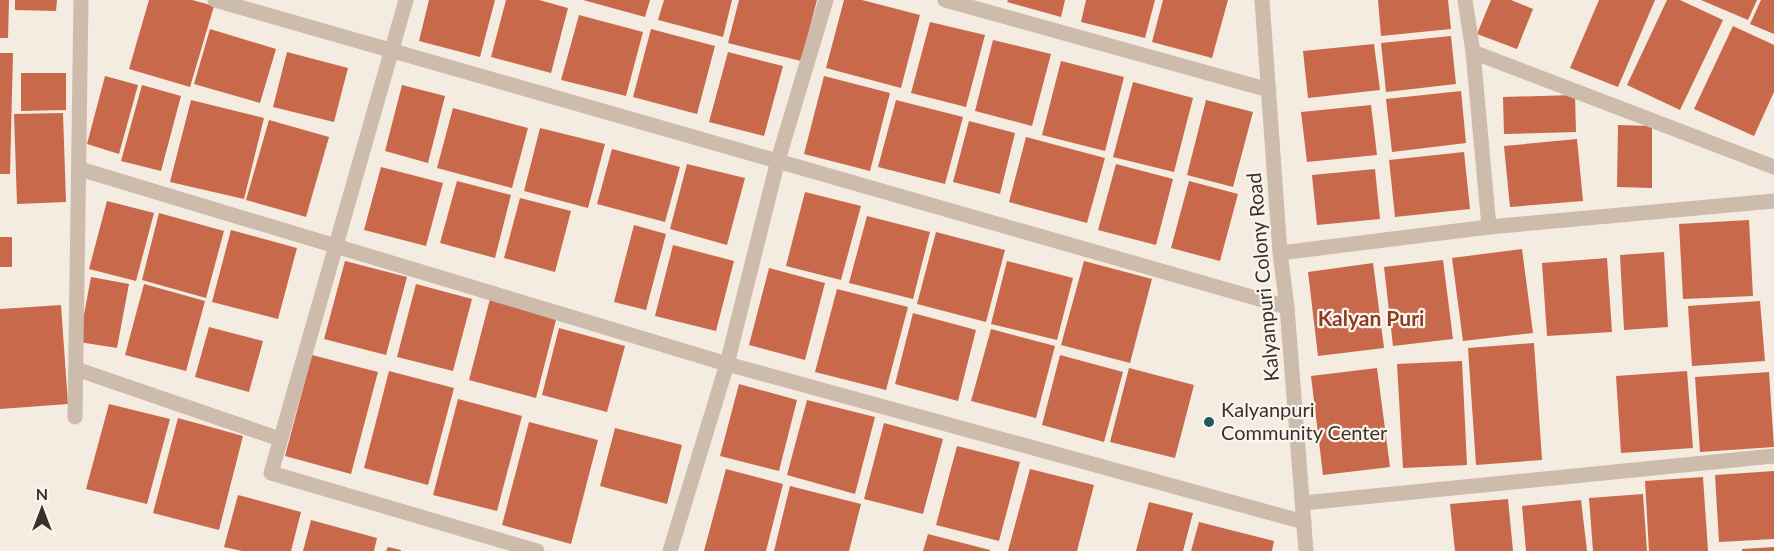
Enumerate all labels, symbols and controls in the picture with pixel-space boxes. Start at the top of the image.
street label: Kalyanpuri Colony Road [1241,172,1283,382]
district label: Kalyan Puri [1318,305,1424,330]
place label: Kalyanpuri Community Center [1221,397,1388,444]
marker: Kalyanpuri Community Center [1202,415,1216,429]
north arrow [12,479,72,539]
text: N [36,484,48,503]

